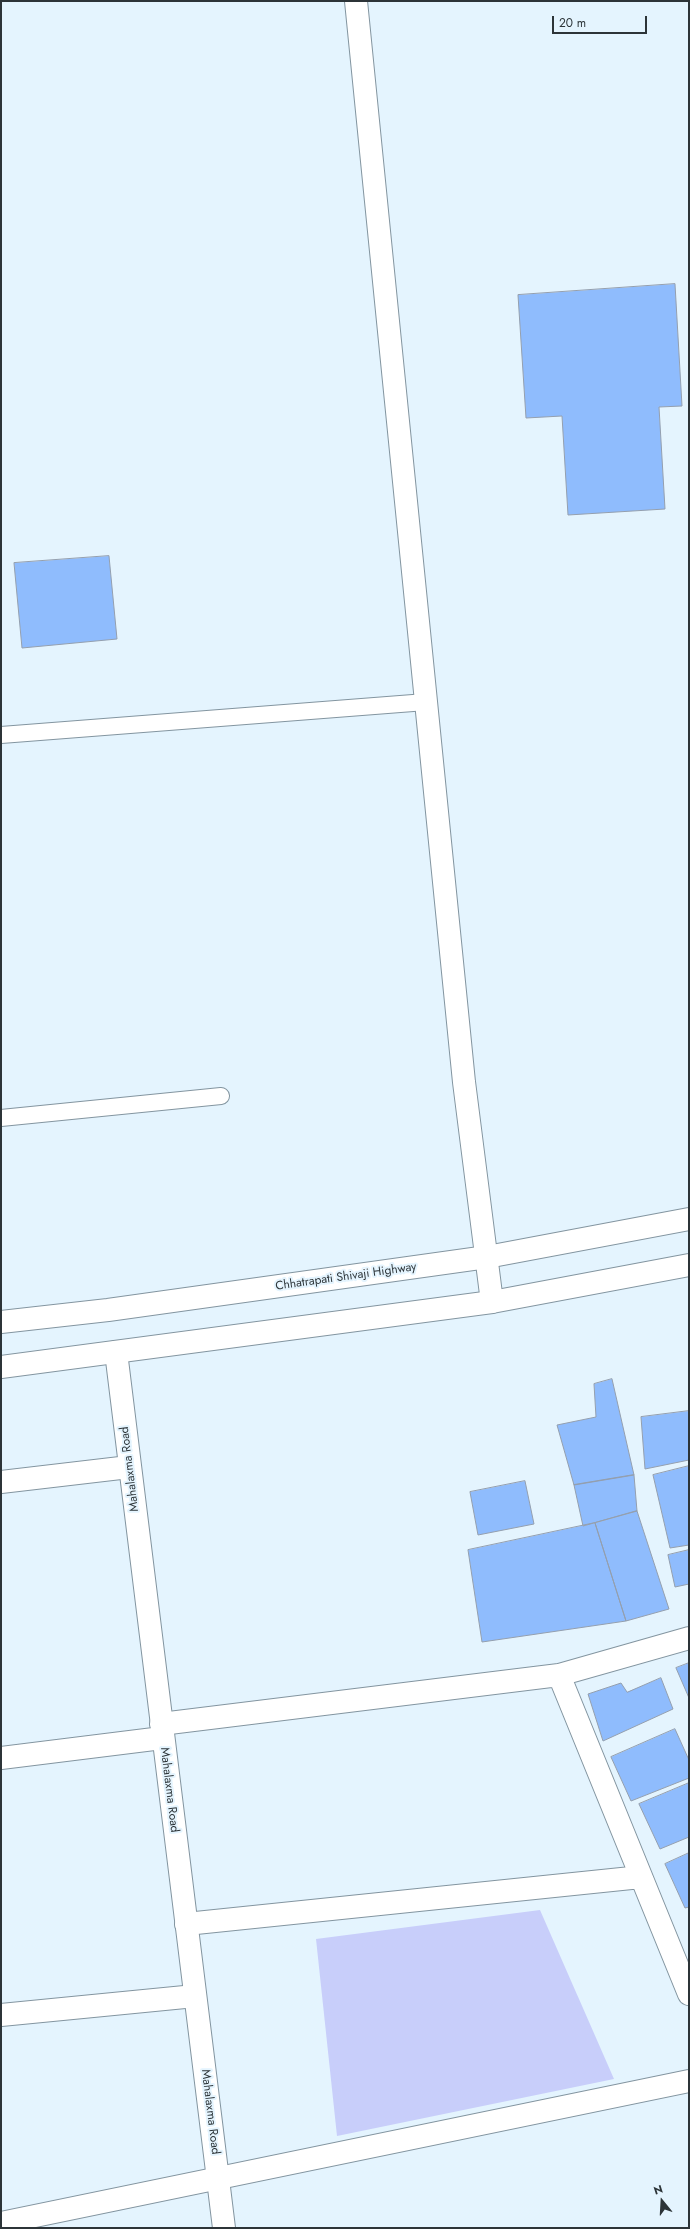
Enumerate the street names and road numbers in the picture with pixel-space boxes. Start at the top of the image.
street label: Chhatrapati Shivaji Highway [275,1260,417,1294]
street label: Mahalaxma Road [118,1426,142,1512]
street label: Mahalaxma Road [157,1747,181,1833]
street label: Mahalaxma Road [198,2069,222,2155]

